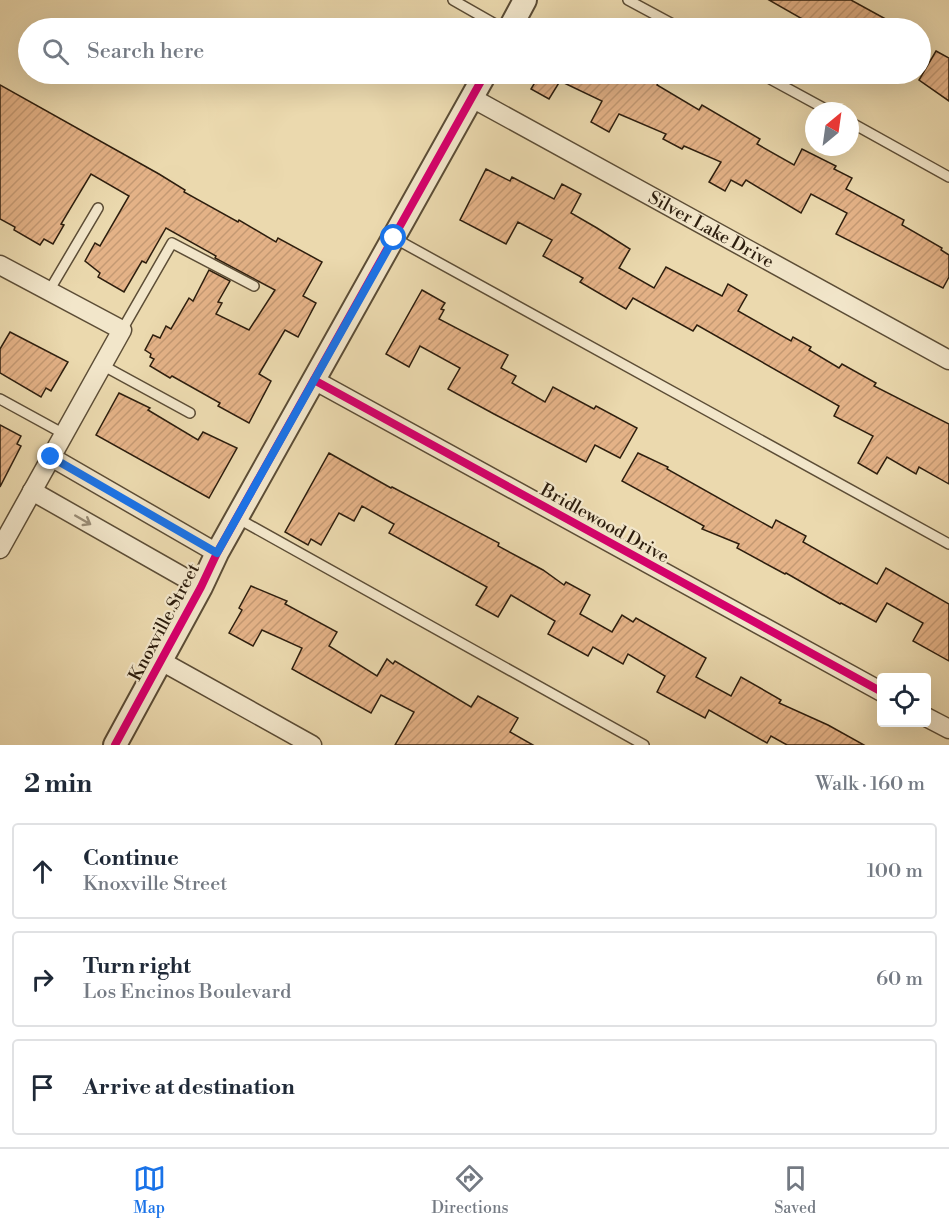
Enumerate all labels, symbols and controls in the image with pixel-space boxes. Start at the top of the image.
search box [18,18,931,84]
icon: search [39,35,72,68]
text: Search here [87,38,204,65]
north arrow [805,102,859,156]
street label: Silver Lake Drive [644,186,778,274]
route start [380,224,406,250]
route end [37,443,63,469]
street label: Bridlewood Drive [536,478,673,568]
one-way arrow [74,514,91,526]
street label: Knoxville Street [124,559,205,685]
map controls [877,673,931,727]
button: locate [877,673,931,727]
text: 2 min [24,768,92,800]
text: Walk · 160 m [815,772,925,797]
text: Continue [83,845,179,872]
icon: ahead [26,855,59,888]
text: 100 m [867,859,923,884]
text: Knoxville Street [83,872,227,897]
text: Turn right [83,953,191,980]
icon: right [26,963,59,996]
text: 60 m [876,967,923,992]
text: Los Encinos Boulevard [83,980,291,1005]
icon: arrive [26,1071,59,1104]
text: Arrive at destination [83,1074,295,1101]
tab: Map [133,1162,166,1218]
tab: Directions [431,1162,509,1218]
tab: Saved [774,1162,816,1218]

